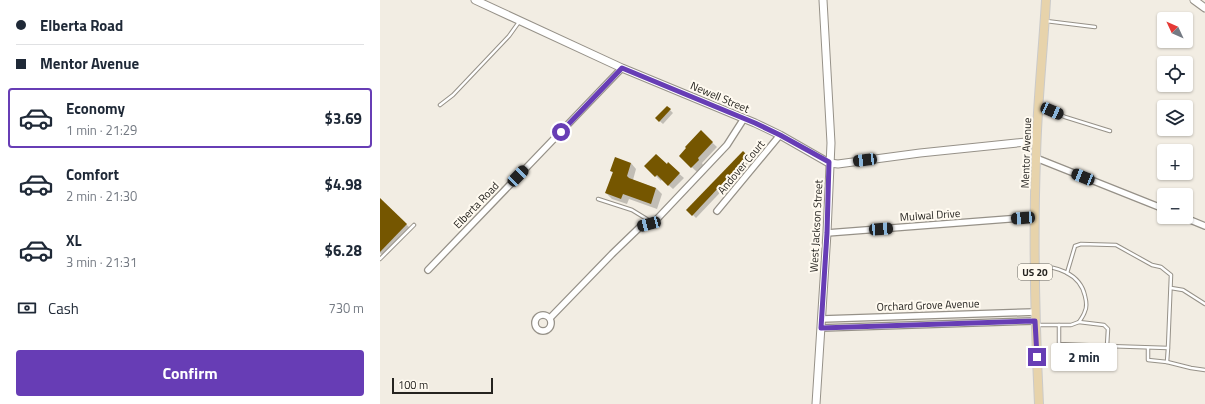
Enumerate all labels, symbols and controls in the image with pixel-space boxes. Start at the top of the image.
north arrow [1157,12,1193,48]
map controls [1157,12,1193,224]
text: Elberta Road [40,14,123,37]
text: Mentor Avenue [40,52,139,75]
button: locate [1157,56,1193,92]
street label: Newell Street [688,77,752,117]
text: Economy [66,97,125,120]
icon: car [18,100,54,136]
button: layers [1157,100,1193,136]
car [1039,101,1065,121]
text: $3.69 [325,107,362,130]
street label: Mentor Avenue [1017,117,1035,189]
text: 1 min · 21:29 [66,120,137,140]
route start [552,123,570,141]
street label: Andover Court [714,136,768,197]
button: + [1157,144,1193,180]
car [852,153,878,167]
text: Comfort [66,163,119,186]
car [505,163,531,189]
icon: car [18,166,54,202]
car [1070,167,1096,187]
text: $4.98 [325,173,362,196]
street label: Elberta Road [450,178,502,232]
street label: West Jackson Street [806,179,826,273]
text: 2 min · 21:30 [66,186,137,206]
button: − [1157,188,1193,224]
street label: Mulwal Drive [899,205,961,225]
car [1011,211,1035,225]
car [636,215,662,233]
car [869,222,893,236]
text: XL [66,229,82,252]
icon: car [18,232,54,268]
text: $6.28 [325,239,362,262]
text: 3 min · 21:31 [66,252,137,272]
road number: US 20 [1018,264,1052,280]
street label: Orchard Grove Avenue [876,295,980,315]
icon: cash [16,297,38,319]
text: Cash [48,297,79,320]
text: 730 m [328,298,364,318]
callout: 2 min [1051,343,1117,371]
text: 2 min [1068,347,1100,367]
route end [1028,348,1046,366]
button: Confirm [16,350,364,396]
scale bar [392,376,493,395]
text: 100 m [398,377,428,393]

